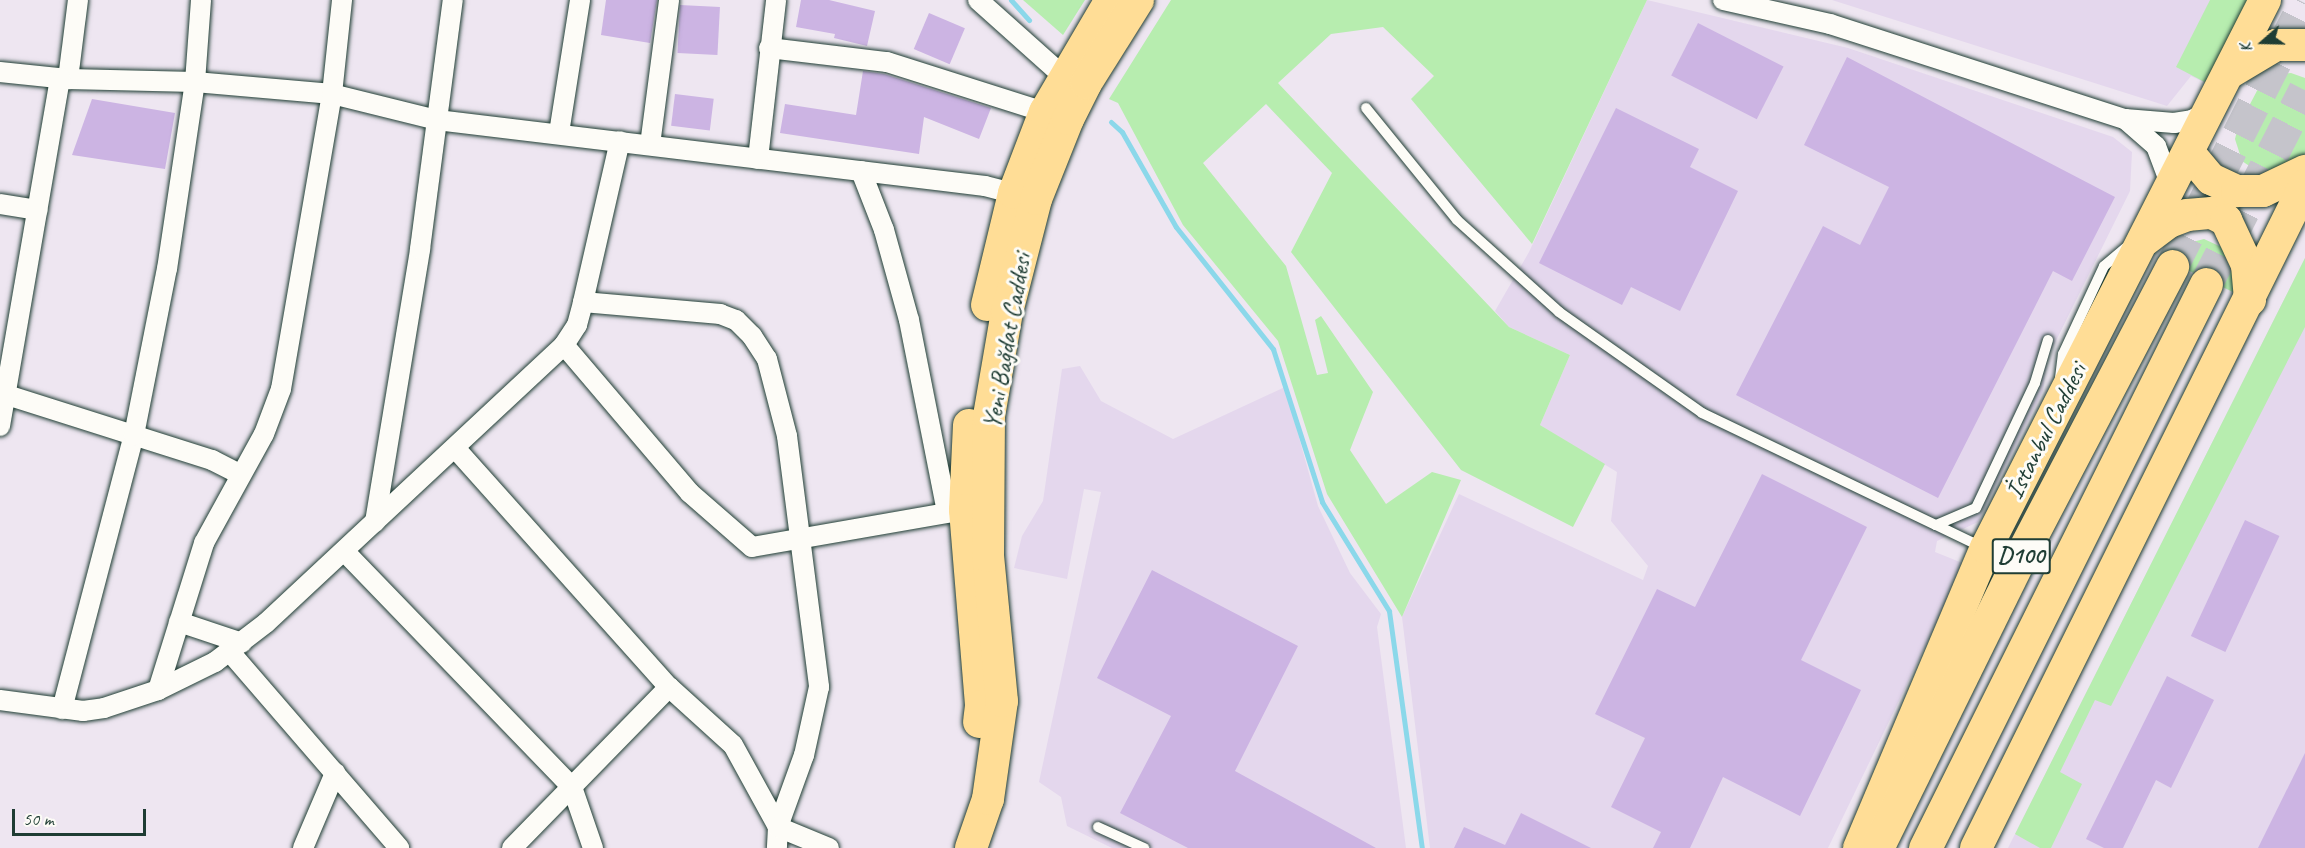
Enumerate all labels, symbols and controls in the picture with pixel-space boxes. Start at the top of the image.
north arrow [2233,12,2293,72]
text: K [2235,41,2257,55]
street label: Yeni Bağdat Caddesi [976,250,1038,432]
street label: İstanbul Caddesi [1998,358,2094,504]
road number: D100 [1991,535,2051,577]
scale bar [15,797,148,835]
text: 50 m [23,808,54,830]

